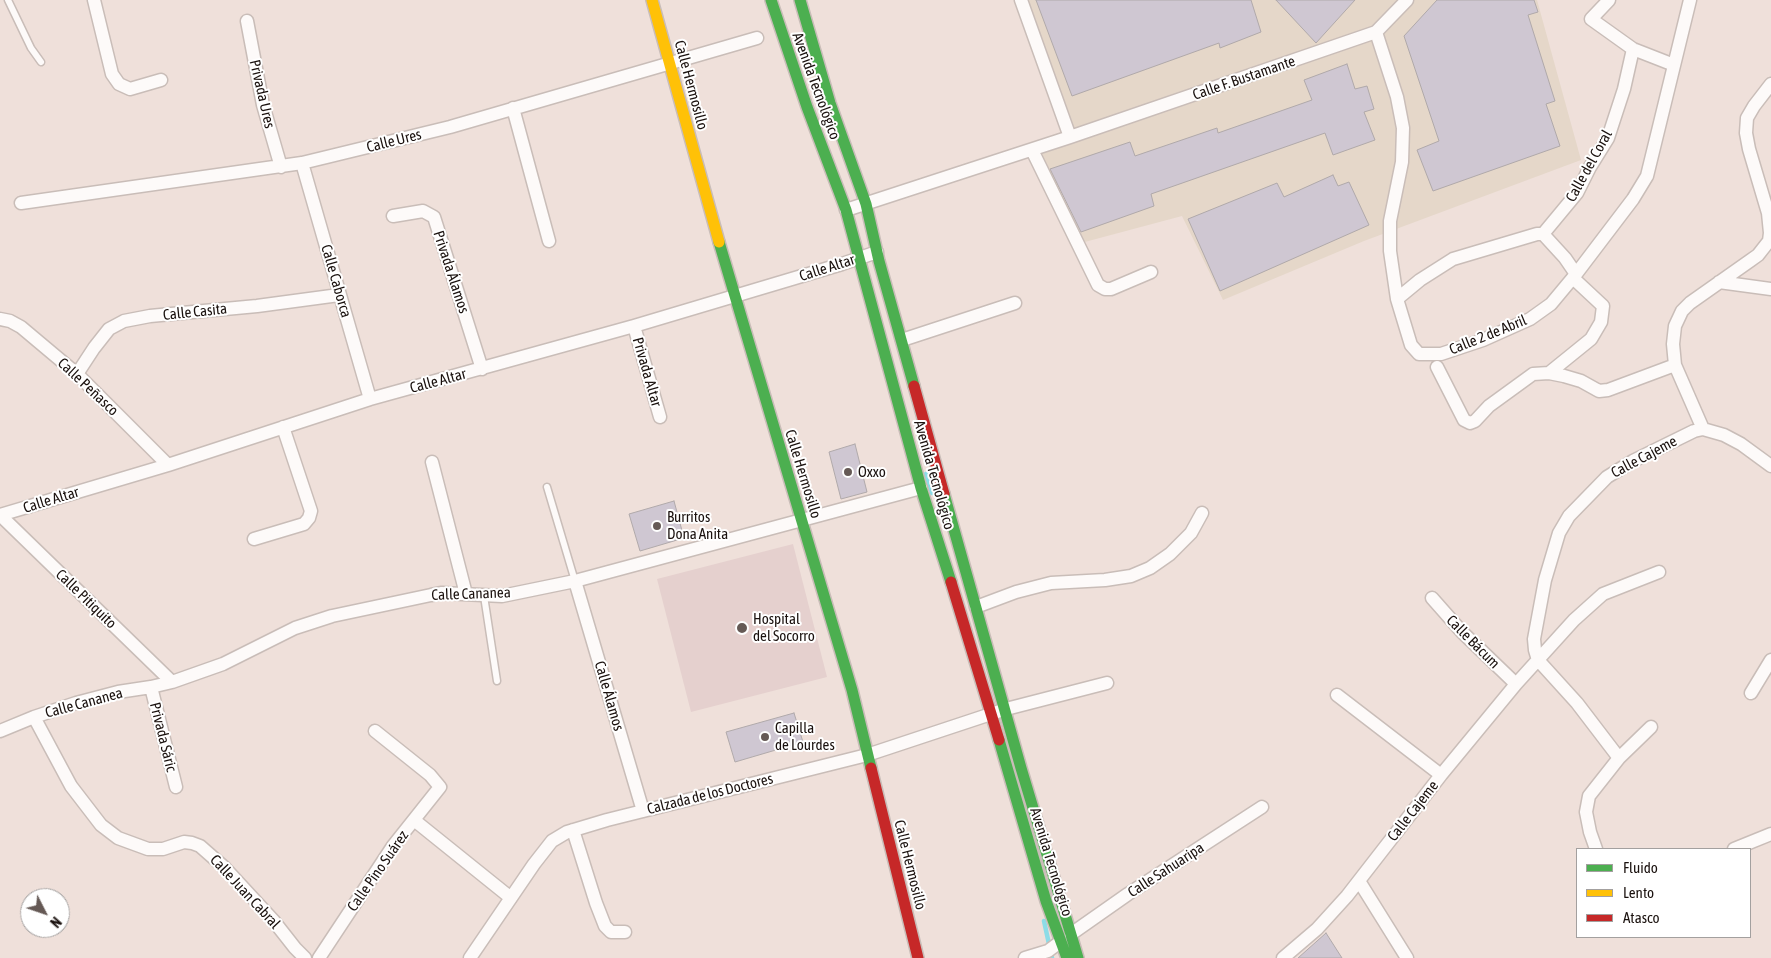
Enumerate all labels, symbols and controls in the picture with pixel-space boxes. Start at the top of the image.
street label: Avenida Tecnológico [788,30,844,142]
street label: Calle Hermosillo [670,38,712,132]
street label: Calle F. Bustamante [1190,52,1298,104]
street label: Privada Ures [245,58,279,130]
street label: Calle Ures [365,126,423,156]
street label: Calle del Coral [1562,127,1616,205]
street label: Privada Álamos [429,228,473,316]
street label: Calle Caborca [317,242,355,320]
street label: Calle Altar [797,251,857,285]
street label: Calle Casita [162,300,228,324]
street label: Calle 2 de Abril [1447,311,1529,359]
street label: Privada Altar [629,335,665,409]
street label: Calle Peñasco [54,354,122,420]
street label: Calle Altar [408,365,468,397]
street label: Avenida Tecnológico [910,418,958,532]
street label: Calle Hermosillo [781,427,825,521]
street label: Calle Cajeme [1608,432,1680,482]
place label: Oxxo [858,463,886,481]
marker: Oxxo [842,466,854,478]
street label: Calle Altar [21,483,81,517]
place label: Burritos Dona Anita [667,508,728,543]
marker: Burritos Dona Anita [651,520,663,532]
street label: Calle Pitiquito [52,566,120,632]
street label: Calle Cananea [431,584,511,604]
place label: Hospital del Socorro [753,610,815,645]
street label: Calle Bácum [1443,612,1503,672]
marker: Hospital del Socorro [735,621,749,635]
street label: Calle Álamos [590,659,628,733]
street label: Calle Cananea [43,684,125,722]
street label: Privada Sáric [146,700,180,774]
place label: Capilla de Lourdes [775,719,835,754]
marker: Capilla de Lourdes [759,731,771,743]
street label: Calzada de los Doctores [645,770,775,818]
street label: Calle Cajeme [1384,777,1442,845]
street label: Avenida Tecnológico [1026,805,1076,919]
street label: Calle Hermosillo [890,818,930,912]
street label: Calle Pino Suárez [344,827,412,915]
street label: Calle Sahuaripa [1125,839,1207,901]
legend [1576,848,1751,938]
street label: Calle Juan Cabral [206,851,284,933]
text: Fluido [1623,859,1658,876]
text: Lento [1623,884,1654,901]
north arrow [20,888,70,938]
text: Atasco [1623,909,1660,926]
text: N [47,914,64,931]

